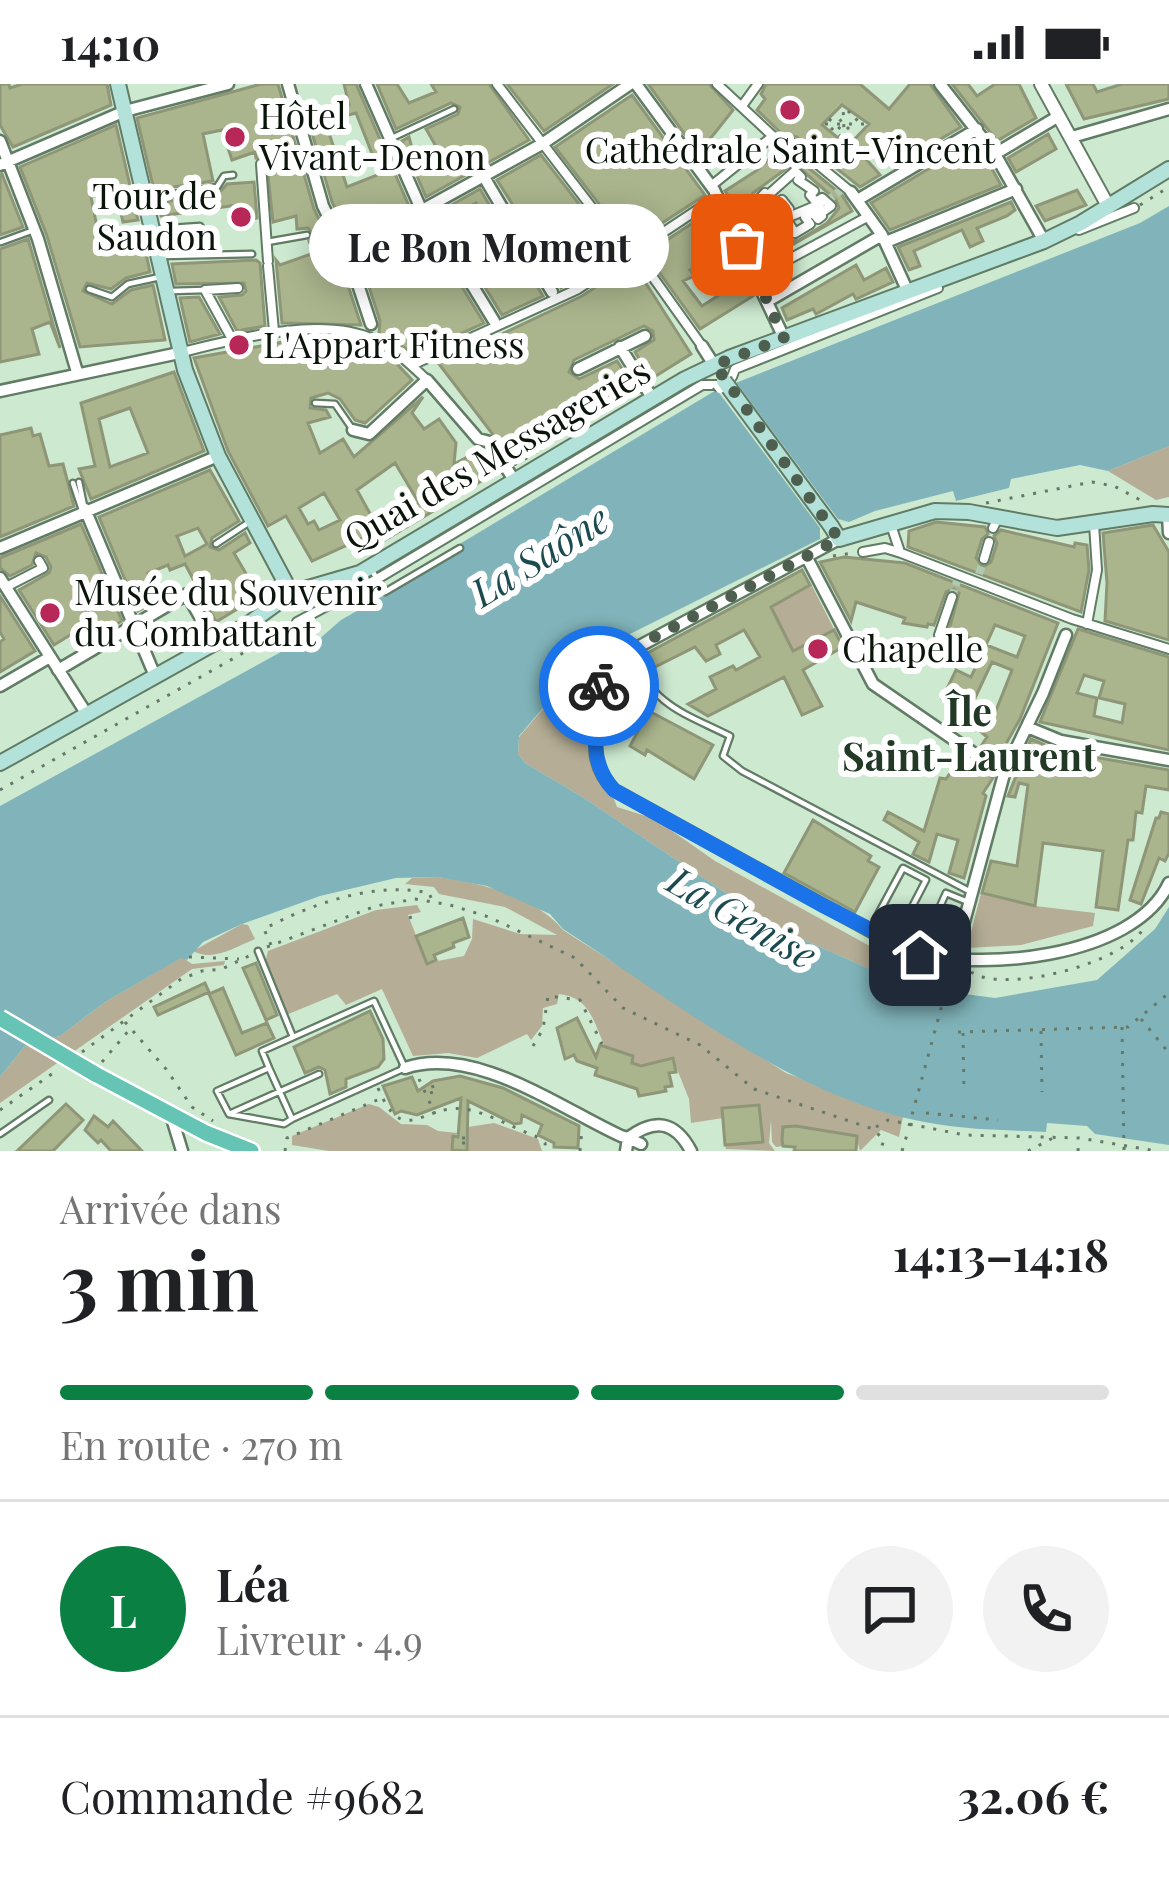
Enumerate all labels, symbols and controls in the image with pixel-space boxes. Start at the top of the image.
text: 14:10 [60,12,160,72]
place label: Hôtel Vivant-Denon [258,90,486,179]
marker: Cathédrale Saint-Vincent [777,97,803,123]
marker: Hôtel Vivant-Denon [222,124,248,150]
place label: Cathédrale Saint-Vincent [585,124,997,172]
place label: Tour de Saudon [92,170,217,259]
pin [691,194,793,296]
callout: Le Bon Moment [310,203,670,287]
marker: Tour de Saudon [228,204,254,230]
icon: bag [709,212,775,278]
text: Le Bon Moment [347,220,631,272]
place label: L'Appart Fitness [263,319,524,367]
marker: L'Appart Fitness [226,332,252,358]
street label: Quai des Messageries [334,345,658,560]
water label: La Saône [458,491,618,618]
place label: Musée du Souvenir du Combattant [74,566,382,655]
marker: Musée du Souvenir du Combattant [37,600,63,626]
place label: Chapelle [842,623,983,671]
courier [539,626,659,746]
marker: Chapelle [805,636,831,662]
icon: bike [566,653,632,719]
district label: Île Saint-Laurent [842,684,1096,781]
water label: La Genise [658,852,827,980]
pin [869,904,971,1006]
icon: home [887,922,953,988]
text: Arrivée dans [60,1182,281,1234]
text: 14:13–14:18 [893,1223,1109,1283]
text: 3 min [60,1227,259,1331]
text: En route · 270 m [60,1418,343,1470]
button: chat [827,1546,953,1672]
button: phone [983,1546,1109,1672]
text: Léa [216,1553,290,1613]
text: L [109,1579,137,1639]
text: Livreur · 4.9 [216,1613,423,1665]
text: Commande #9682 [60,1765,425,1825]
text: 32.06 € [958,1765,1109,1825]

